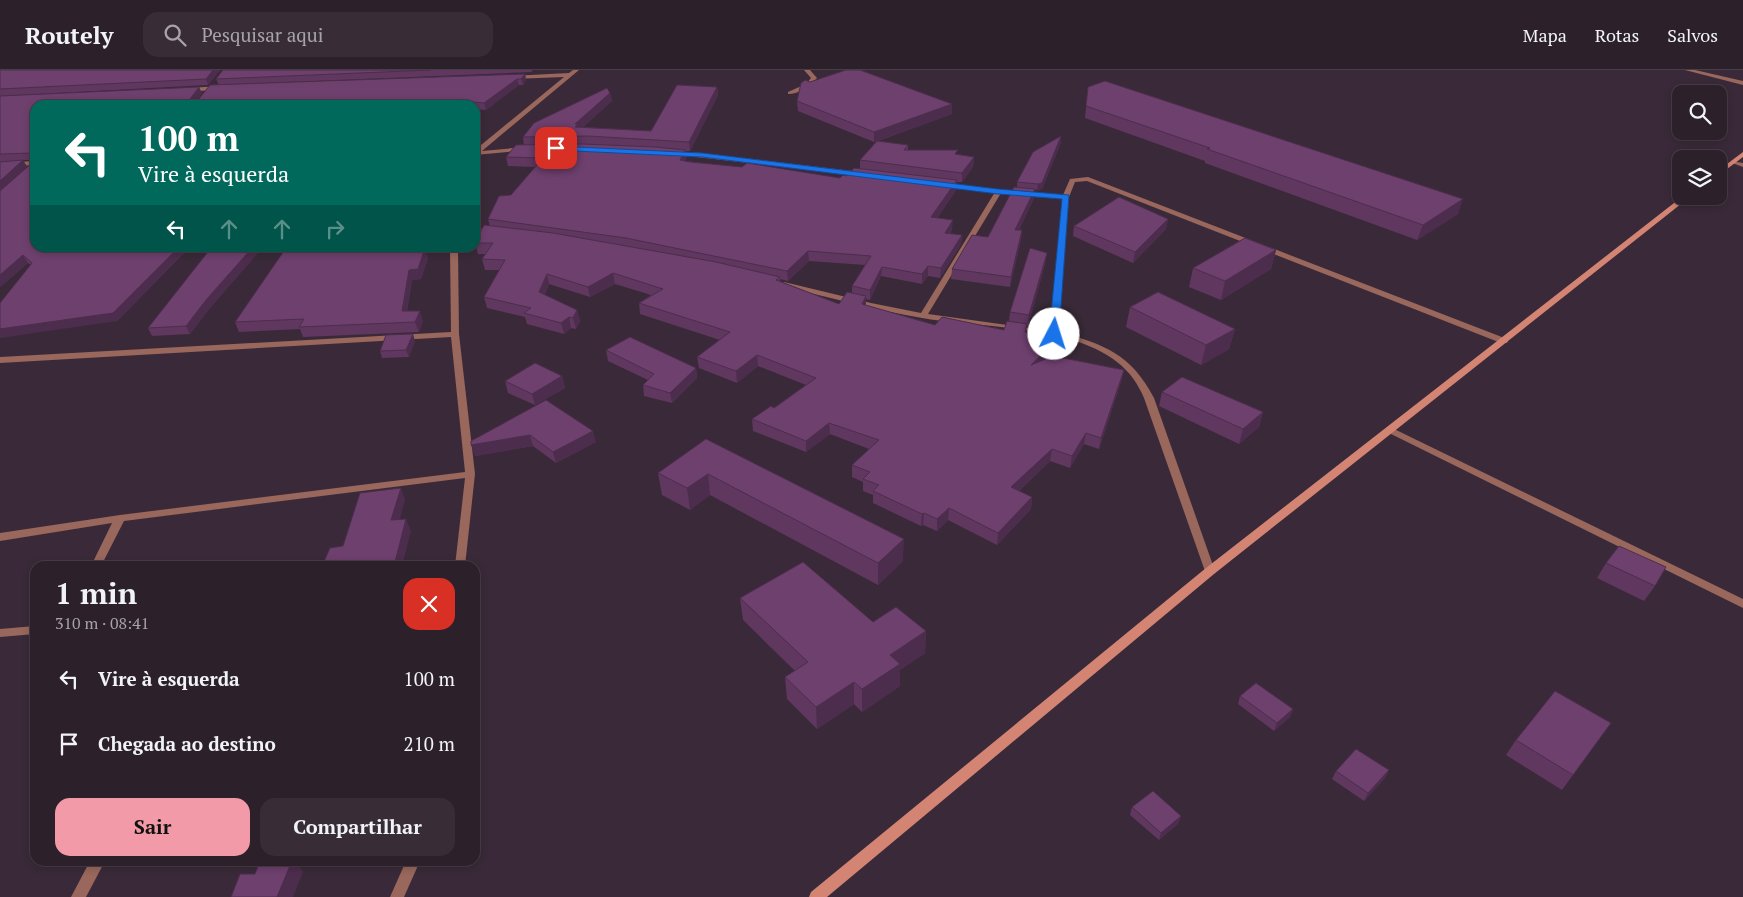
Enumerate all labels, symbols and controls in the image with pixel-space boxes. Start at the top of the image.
search box [143,12,493,57]
text: Routely [25,19,113,51]
icon: search [161,21,189,49]
text: Pesquisar aqui [201,22,323,47]
text: Mapa [1523,23,1567,47]
text: Rotas [1595,23,1639,47]
text: Salvos [1667,23,1718,47]
map controls [1672,85,1727,205]
button: search [1672,85,1727,140]
text: 100 m [138,115,239,161]
icon: left [55,120,120,185]
pin [535,127,577,169]
icon: arrive [542,134,570,162]
button: layers [1672,150,1727,205]
text: Vire à esquerda [138,159,289,188]
icon: left [162,215,190,243]
icon: ahead [215,215,243,243]
icon: ahead [268,215,296,243]
icon: right [321,215,349,243]
position arrow [1027,307,1079,359]
text: 1 min [55,573,137,613]
button: close [403,578,455,630]
text: 310 m · 08:41 [55,612,149,634]
icon: left [55,665,83,693]
text: Vire à esquerda [98,666,240,691]
text: 100 m [404,666,455,691]
icon: arrive [55,730,83,758]
text: Chegada ao destino [98,731,276,756]
text: 210 m [404,731,455,756]
button: Sair [55,798,250,856]
button: Compartilhar [260,798,455,856]

